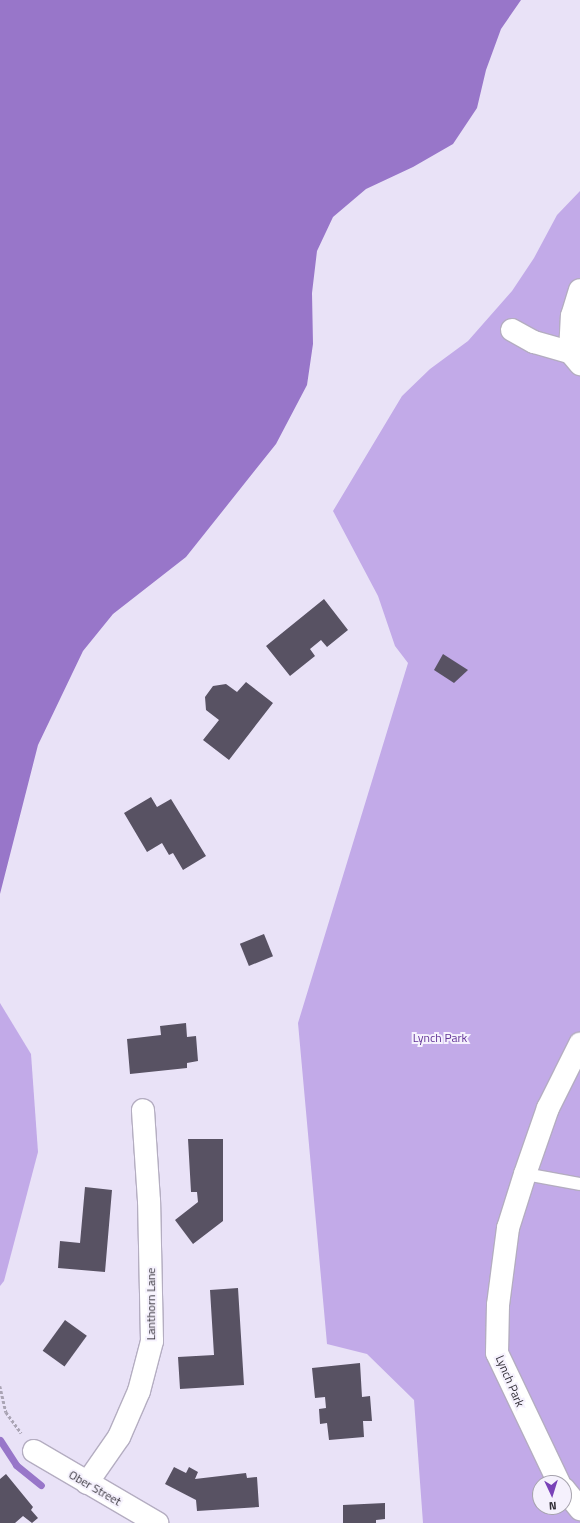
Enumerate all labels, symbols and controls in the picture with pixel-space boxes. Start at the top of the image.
park label: Lynch Park [413,1031,467,1045]
street label: Lanthorn Lane [144,1268,158,1340]
street label: Lynch Park [493,1353,527,1409]
street label: Ober Street [66,1467,124,1509]
north arrow [532,1475,572,1515]
text: N [548,1498,557,1514]

